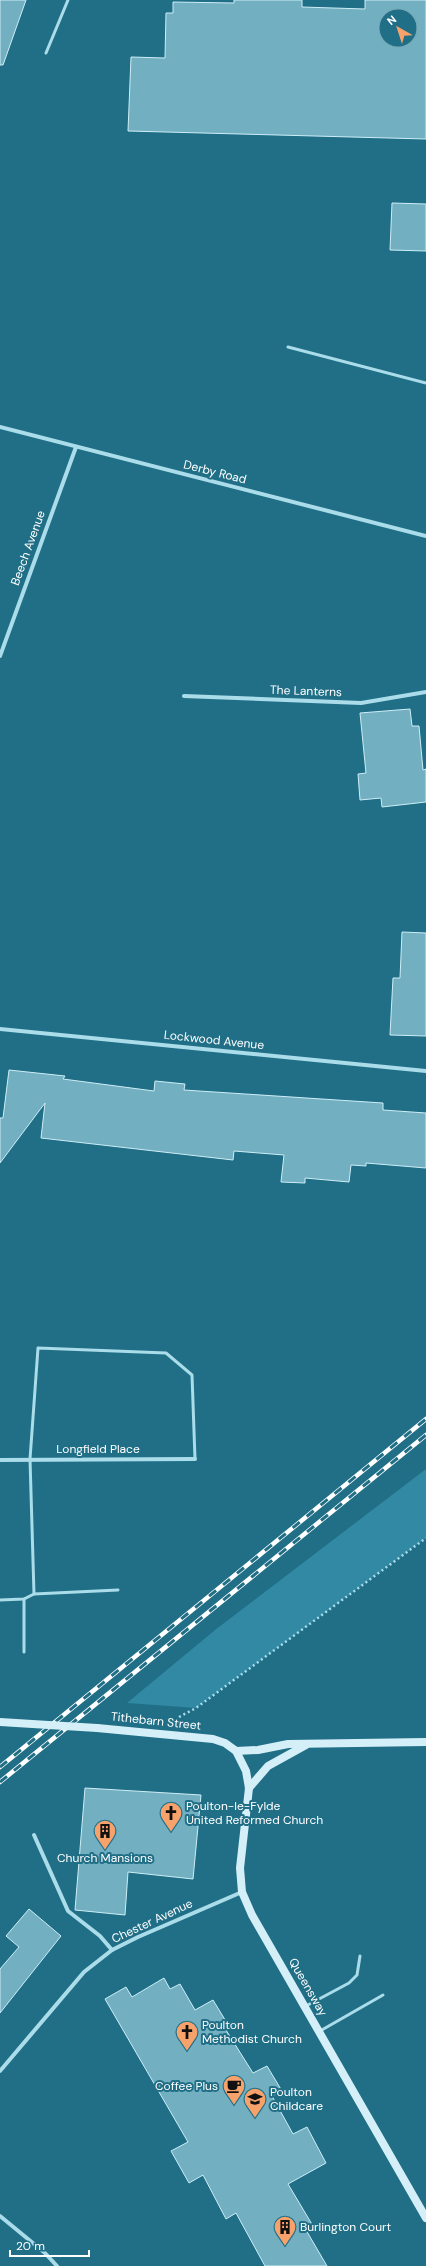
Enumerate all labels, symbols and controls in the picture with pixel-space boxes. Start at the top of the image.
north arrow [378,8,418,48]
text: N [384,12,399,28]
street label: Derby Road [182,456,248,488]
street label: Beech Avenue [7,508,49,588]
street label: The Lanterns [270,682,342,700]
street label: Lockwood Avenue [163,1027,265,1053]
street label: Longfield Place [56,1441,140,1457]
street label: Tithebarn Street [110,1708,202,1734]
place label: Poulton-le-Fylde United Reformed Church [186,1798,323,1828]
church icon: Poulton-le-Fylde United Reformed Church [158,1800,184,1833]
building icon: Church Mansions [92,1818,118,1851]
place label: Church Mansions [57,1850,153,1866]
street label: Chester Avenue [109,1895,195,1947]
street label: Queensway [285,1955,331,2019]
place label: Poulton Methodist Church [202,2017,302,2047]
church icon: Poulton Methodist Church [174,2019,200,2052]
cafe icon: Coffee Plus [221,2073,247,2106]
place label: Coffee Plus [155,2078,218,2094]
place label: Poulton Childcare [270,2084,323,2114]
school or university icon: Poulton Childcare [242,2086,268,2119]
building icon: Burlington Court [272,2214,298,2247]
place label: Burlington Court [300,2219,391,2235]
scale bar [10,2232,89,2258]
text: 20 m [16,2238,45,2254]

